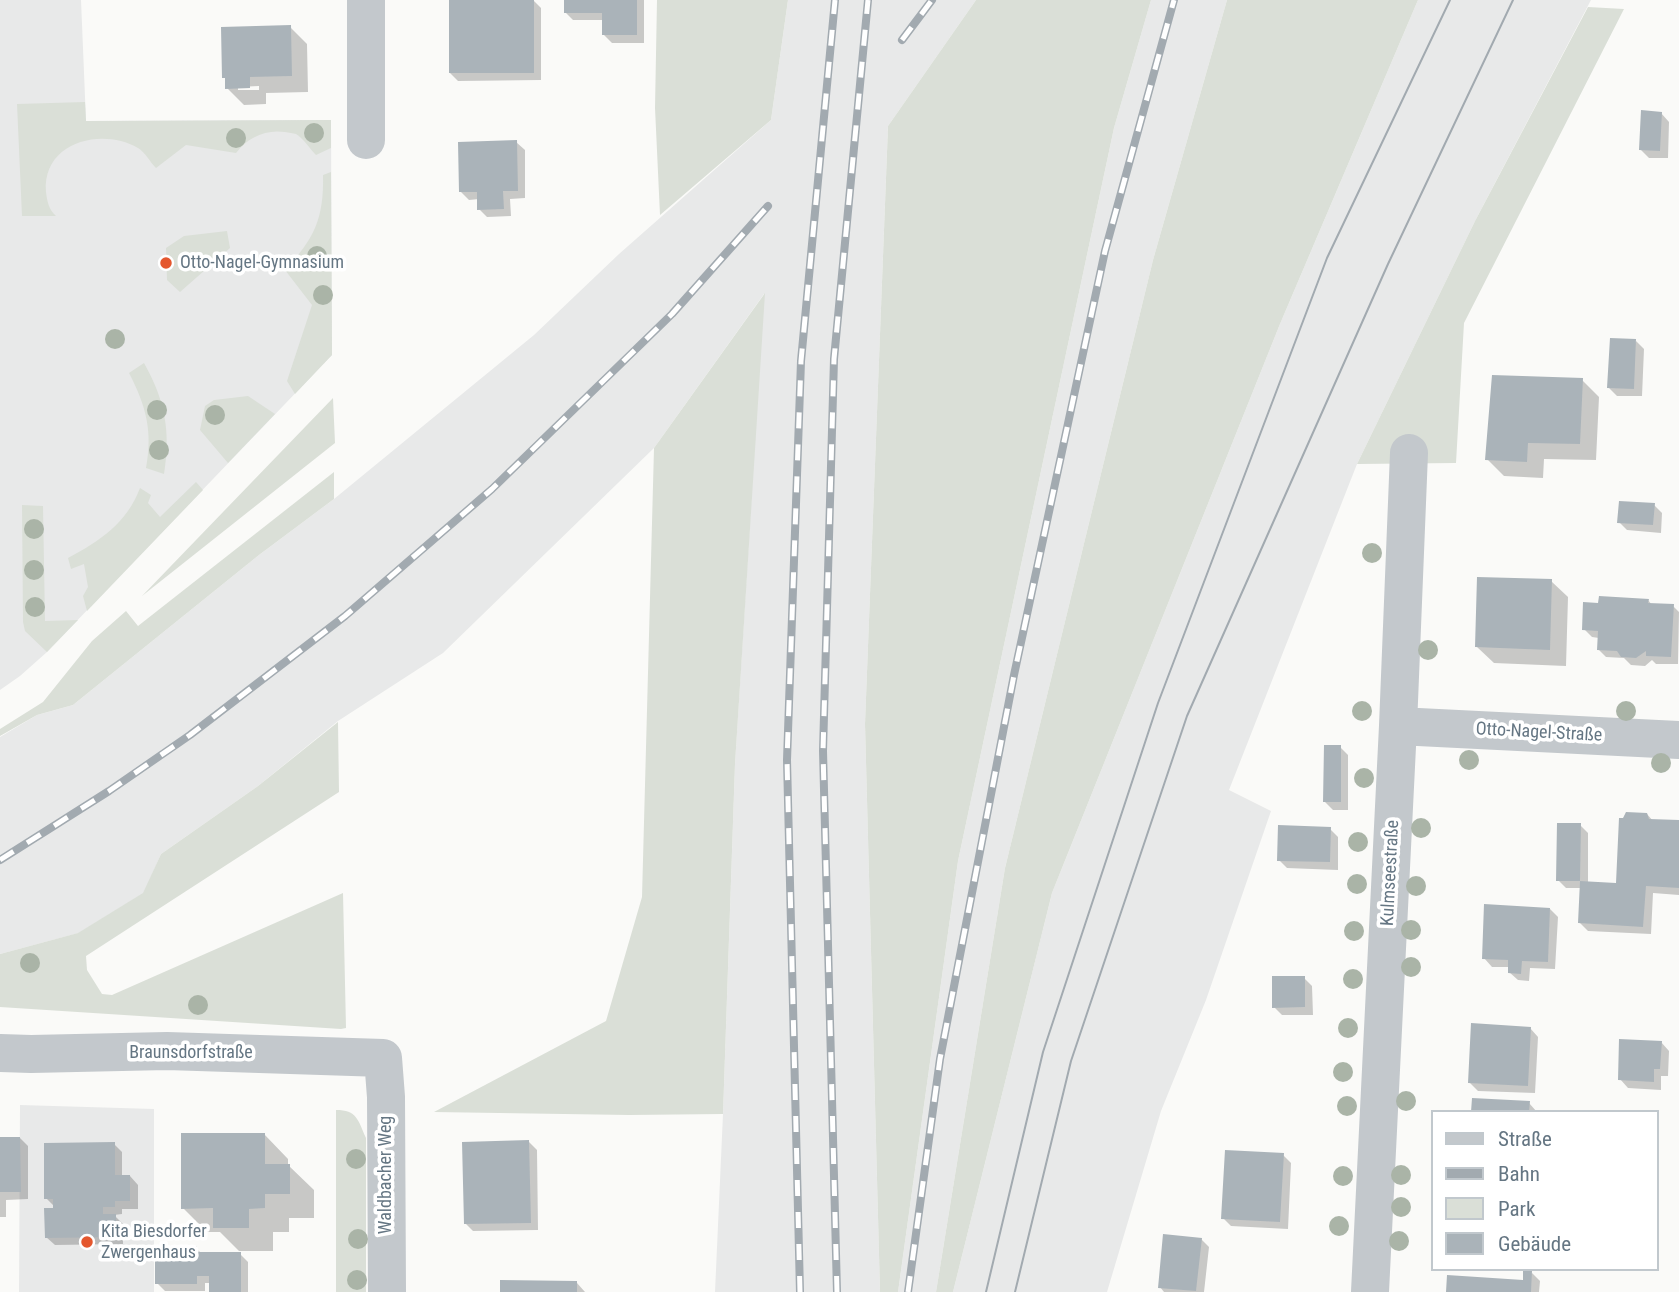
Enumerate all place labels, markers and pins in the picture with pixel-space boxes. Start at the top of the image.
place label: Otto-Nagel-Gymnasium [180,252,344,274]
marker: Otto-Nagel-Gymnasium [158,255,174,271]
place label: Kita Biesdorfer Zwergenhaus [101,1221,207,1264]
marker: Kita Biesdorfer Zwergenhaus [79,1234,95,1250]

